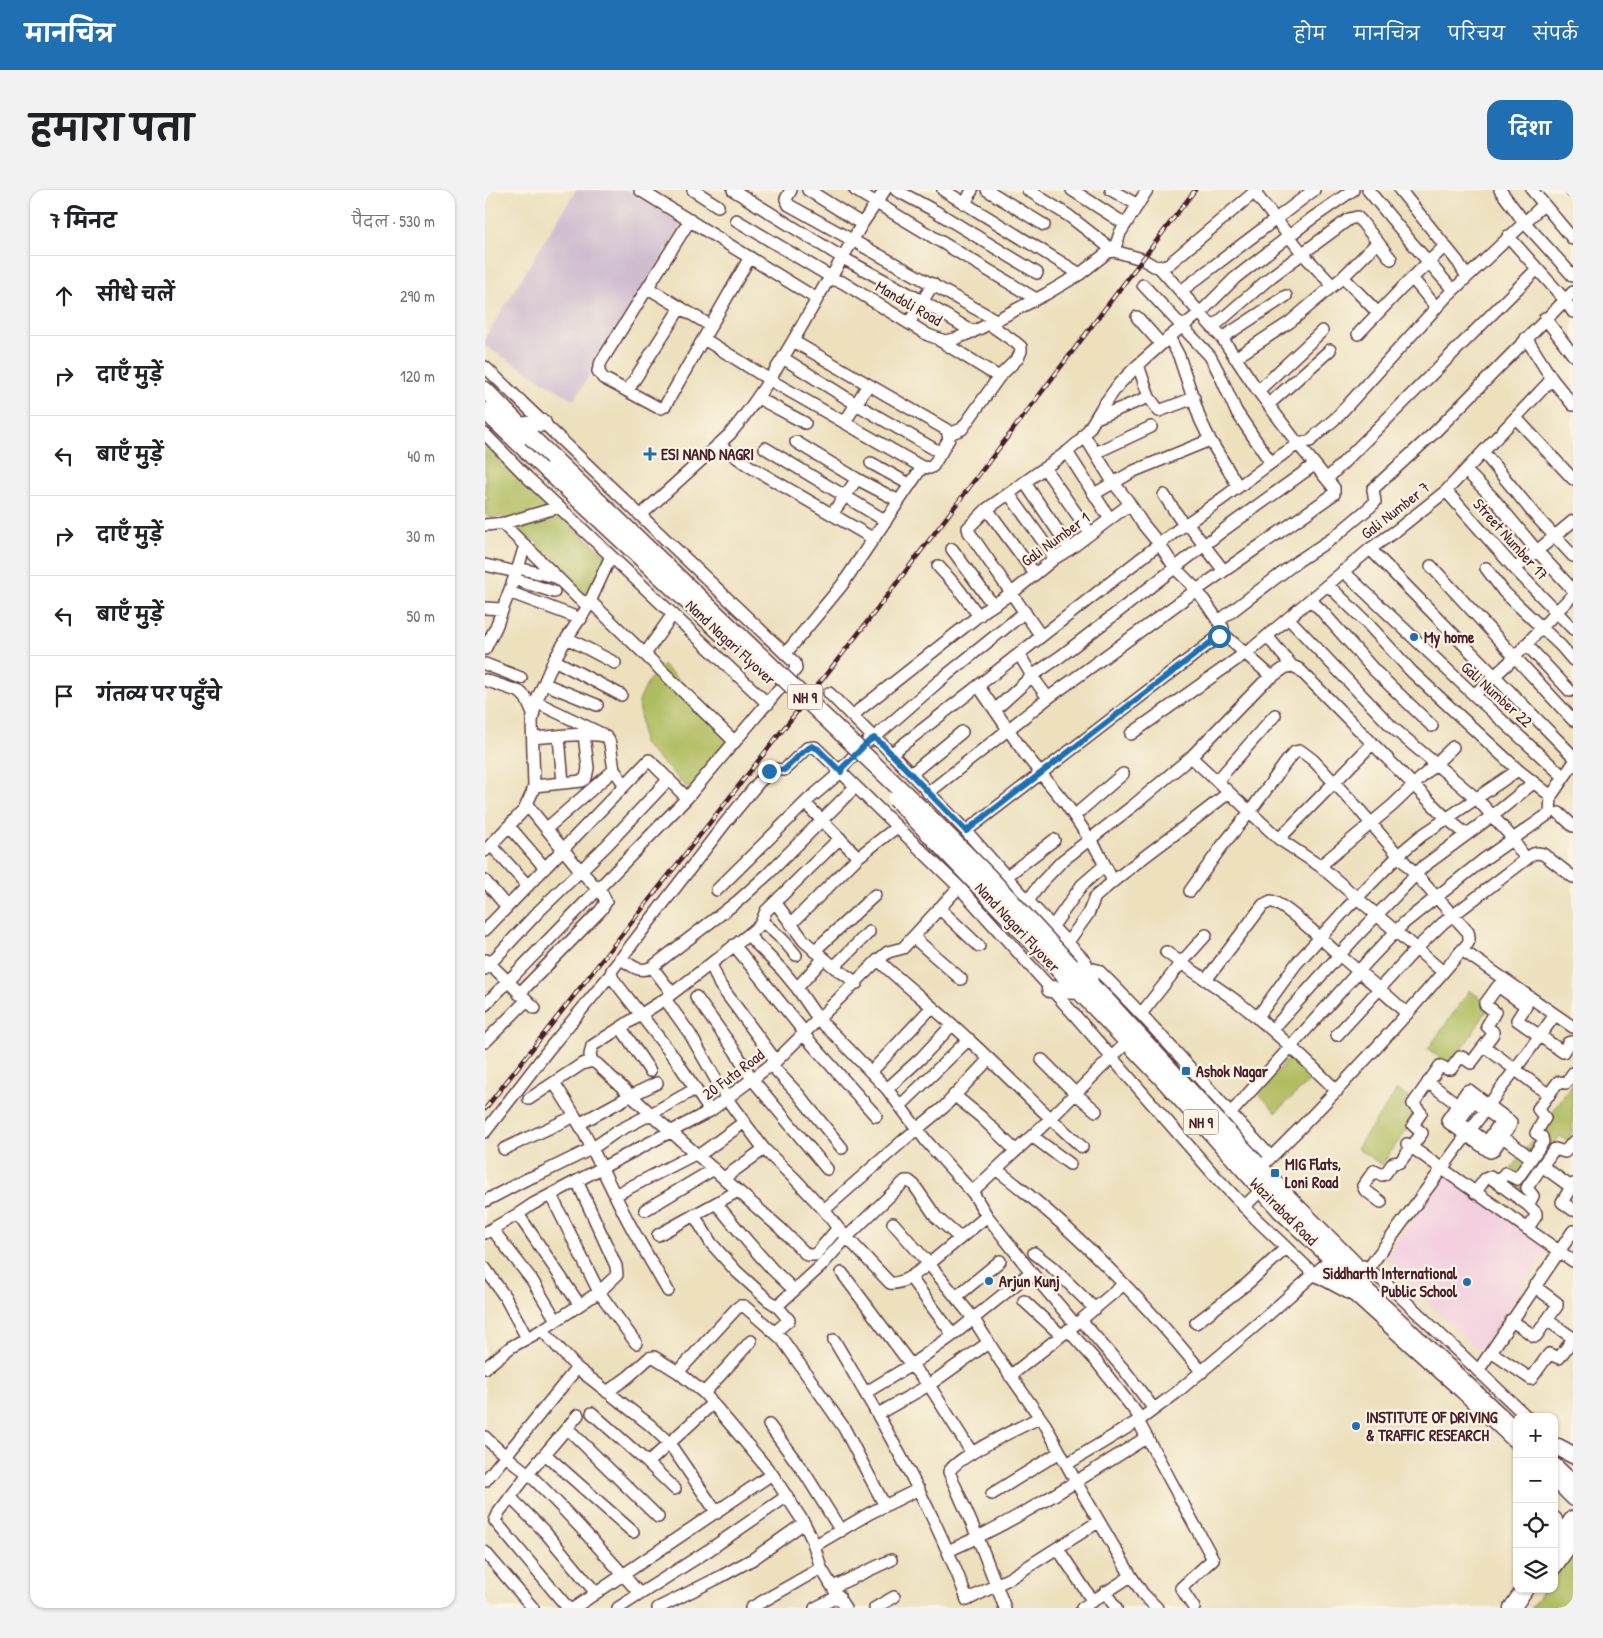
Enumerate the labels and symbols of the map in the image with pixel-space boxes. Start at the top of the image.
street label: Mandoli Road [872,275,946,331]
place label: ESI NAND NAGRI [661,443,754,465]
marker: ESI NAND NAGRI [643,447,657,461]
street label: Gali Number 7 [1356,476,1434,544]
street label: Street Number 17 [1468,493,1554,585]
street label: Gali Number 1 [1016,507,1094,571]
street label: Nand Nagari Flyover [681,594,781,690]
route start [1208,625,1231,648]
place label: My home [1424,626,1475,649]
marker: My home [1408,631,1420,643]
street label: Gali Number 22 [1457,656,1538,732]
road number: NH 9 [787,684,823,710]
route end [758,760,781,783]
street label: Nand Nagari Flyover [970,877,1066,977]
street label: 20 Futa Road [697,1043,769,1105]
place label: Ashok Nagar [1196,1060,1269,1083]
marker: Ashok Nagar [1180,1065,1192,1077]
road number: NH 9 [1183,1110,1219,1134]
place label: MIG Flats, Loni Road [1285,1153,1341,1193]
marker: MIG Flats, Loni Road [1269,1167,1281,1179]
street label: Wazirabad Road [1245,1172,1323,1250]
place label: Siddharth International Public School [1323,1262,1458,1302]
place label: Arjun Kunj [999,1270,1060,1292]
marker: Arjun Kunj [983,1275,995,1287]
marker: Siddharth International Public School [1461,1276,1473,1288]
place label: INSTITUTE OF DRIVING & TRAFFIC RESEARCH [1366,1406,1498,1446]
marker: INSTITUTE OF DRIVING & TRAFFIC RESEARCH [1350,1420,1362,1432]

